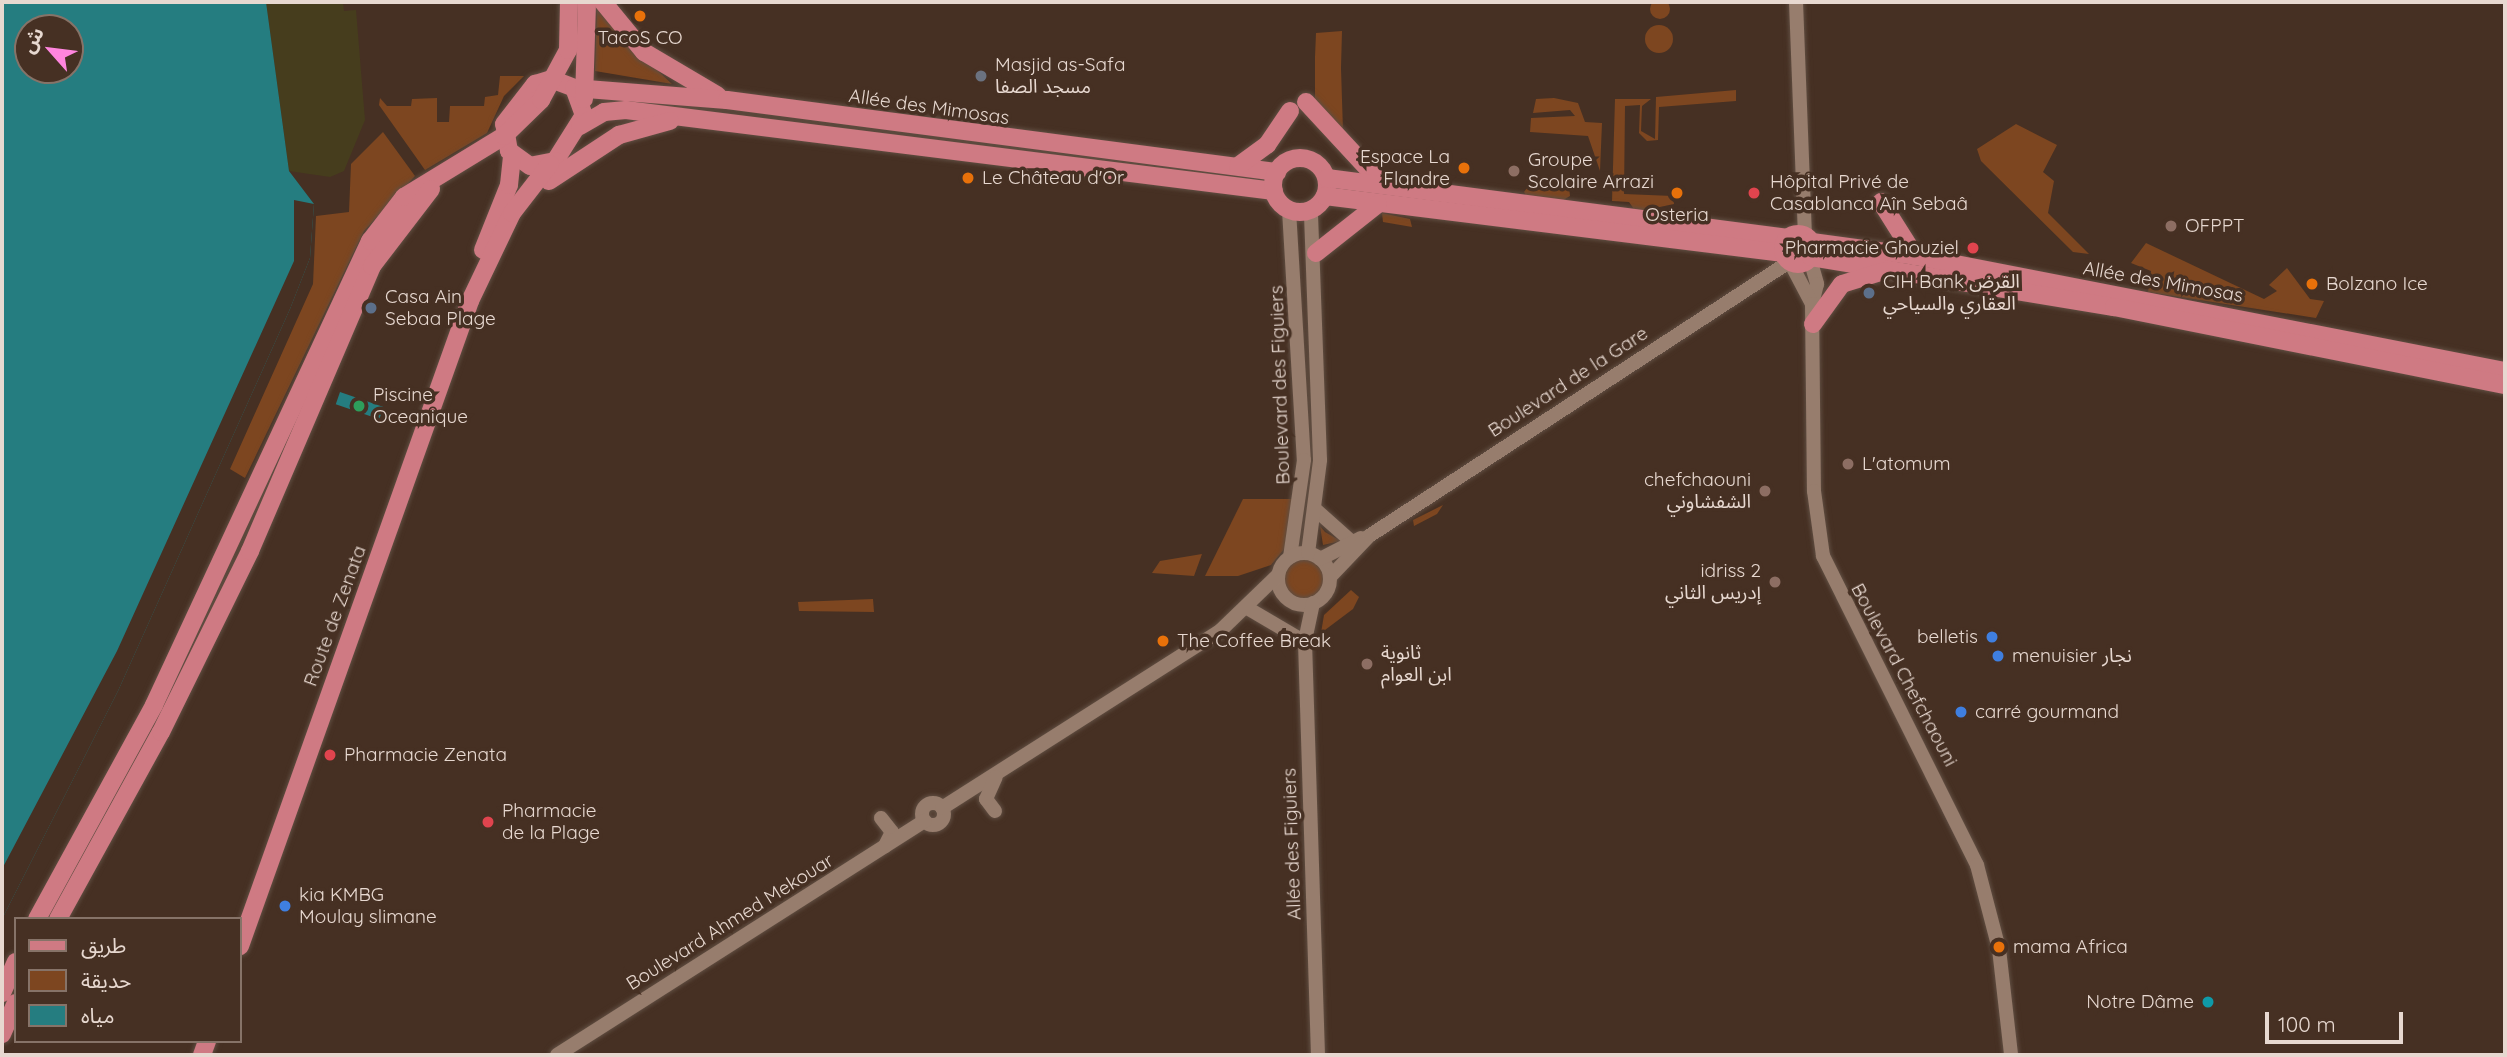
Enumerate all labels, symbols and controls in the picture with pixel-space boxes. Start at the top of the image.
marker: TacoS CO [632,8,648,24]
north arrow [14,14,84,84]
text: ش [16,23,49,57]
place label: TacoS CO [597,27,683,49]
place label: Masjid as-Safa مسجد الصفا [995,54,1125,98]
marker: Masjid as-Safa مسجد الصفا [973,68,989,84]
street label: Allée des Mimosas [847,84,1011,130]
place label: Espace La Flandre [1360,146,1450,190]
place label: Groupe Scolaire Arrazi [1528,149,1654,193]
marker: Espace La Flandre [1456,160,1472,176]
marker: Groupe Scolaire Arrazi [1506,163,1522,179]
place label: Le Château d'Or [982,167,1124,189]
marker: Le Château d'Or [960,170,976,186]
place label: Hôpital Privé de Casablanca Aîn Sebaâ [1770,171,1968,215]
marker: Hôpital Privé de Casablanca Aîn Sebaâ [1744,183,1764,203]
marker: Osteria [1669,185,1685,201]
place label: Osteria [1645,204,1709,226]
place label: OFPPT [2185,215,2244,237]
marker: OFPPT [2163,218,2179,234]
place label: Pharmacie Ghouziel [1785,237,1959,259]
marker: Pharmacie Ghouziel [1965,240,1981,256]
street label: Allée des Mimosas [2081,257,2245,307]
place label: CIH Bank القرض العقاري والسياحي [1883,271,2020,315]
place label: Bolzano Ice [2326,273,2428,295]
marker: Bolzano Ice [2304,276,2320,292]
street label: Boulevard des Figuiers [1265,285,1295,485]
marker: CIH Bank القرض العقاري والسياحي [1861,285,1877,301]
place label: Casa Ain Sebaa Plage [385,286,496,330]
marker: Casa Ain Sebaa Plage [363,300,379,316]
street label: Boulevard de la Gare [1484,322,1652,442]
place label: Piscine Oceanique [373,384,468,428]
marker: Piscine Oceanique [351,398,367,414]
place label: L'atomum [1862,453,1951,475]
marker: L'atomum [1840,456,1856,472]
place label: chefchaouni الشفشاوني [1644,469,1751,513]
marker: chefchaouni الشفشاوني [1757,483,1773,499]
street label: Route de Zenata [299,543,371,689]
place label: idriss 2 إدريس الثاني [1665,560,1761,604]
marker: idriss 2 إدريس الثاني [1767,574,1783,590]
street label: Boulevard Chefchaouni [1846,580,1962,770]
place label: belletis [1917,626,1978,648]
marker: belletis [1984,629,2000,645]
place label: The Coffee Break [1177,630,1331,652]
marker: The Coffee Break [1155,633,1171,649]
place label: ثانوية ابن العوام [1381,642,1452,686]
place label: menuisier نجار [2012,645,2132,667]
marker: menuisier نجار [1990,648,2006,664]
marker: ثانوية ابن العوام [1359,656,1375,672]
place label: carré gourmand [1975,701,2119,723]
marker: carré gourmand [1953,704,1969,720]
place label: Pharmacie Zenata [344,744,507,766]
marker: Pharmacie Zenata [322,747,338,763]
street label: Allée des Figuiers [1278,768,1306,920]
place label: Pharmacie de la Plage [502,800,600,844]
marker: Pharmacie de la Plage [480,814,496,830]
street label: Boulevard Ahmed Mekouar [622,849,838,995]
place label: kia KMBG Moulay slimane [299,884,437,928]
marker: kia KMBG Moulay slimane [277,898,293,914]
legend [14,917,242,1043]
text: طريق [81,932,126,958]
place label: mama Africa [2013,936,2128,958]
marker: mama Africa [1991,939,2007,955]
text: حديقة [81,967,131,993]
place label: Notre Dâme [2086,991,2194,1013]
marker: Notre Dâme [2200,994,2216,1010]
scale bar [2269,998,2407,1042]
text: مياه [81,1002,114,1028]
text: 100 m [2278,1011,2336,1037]

